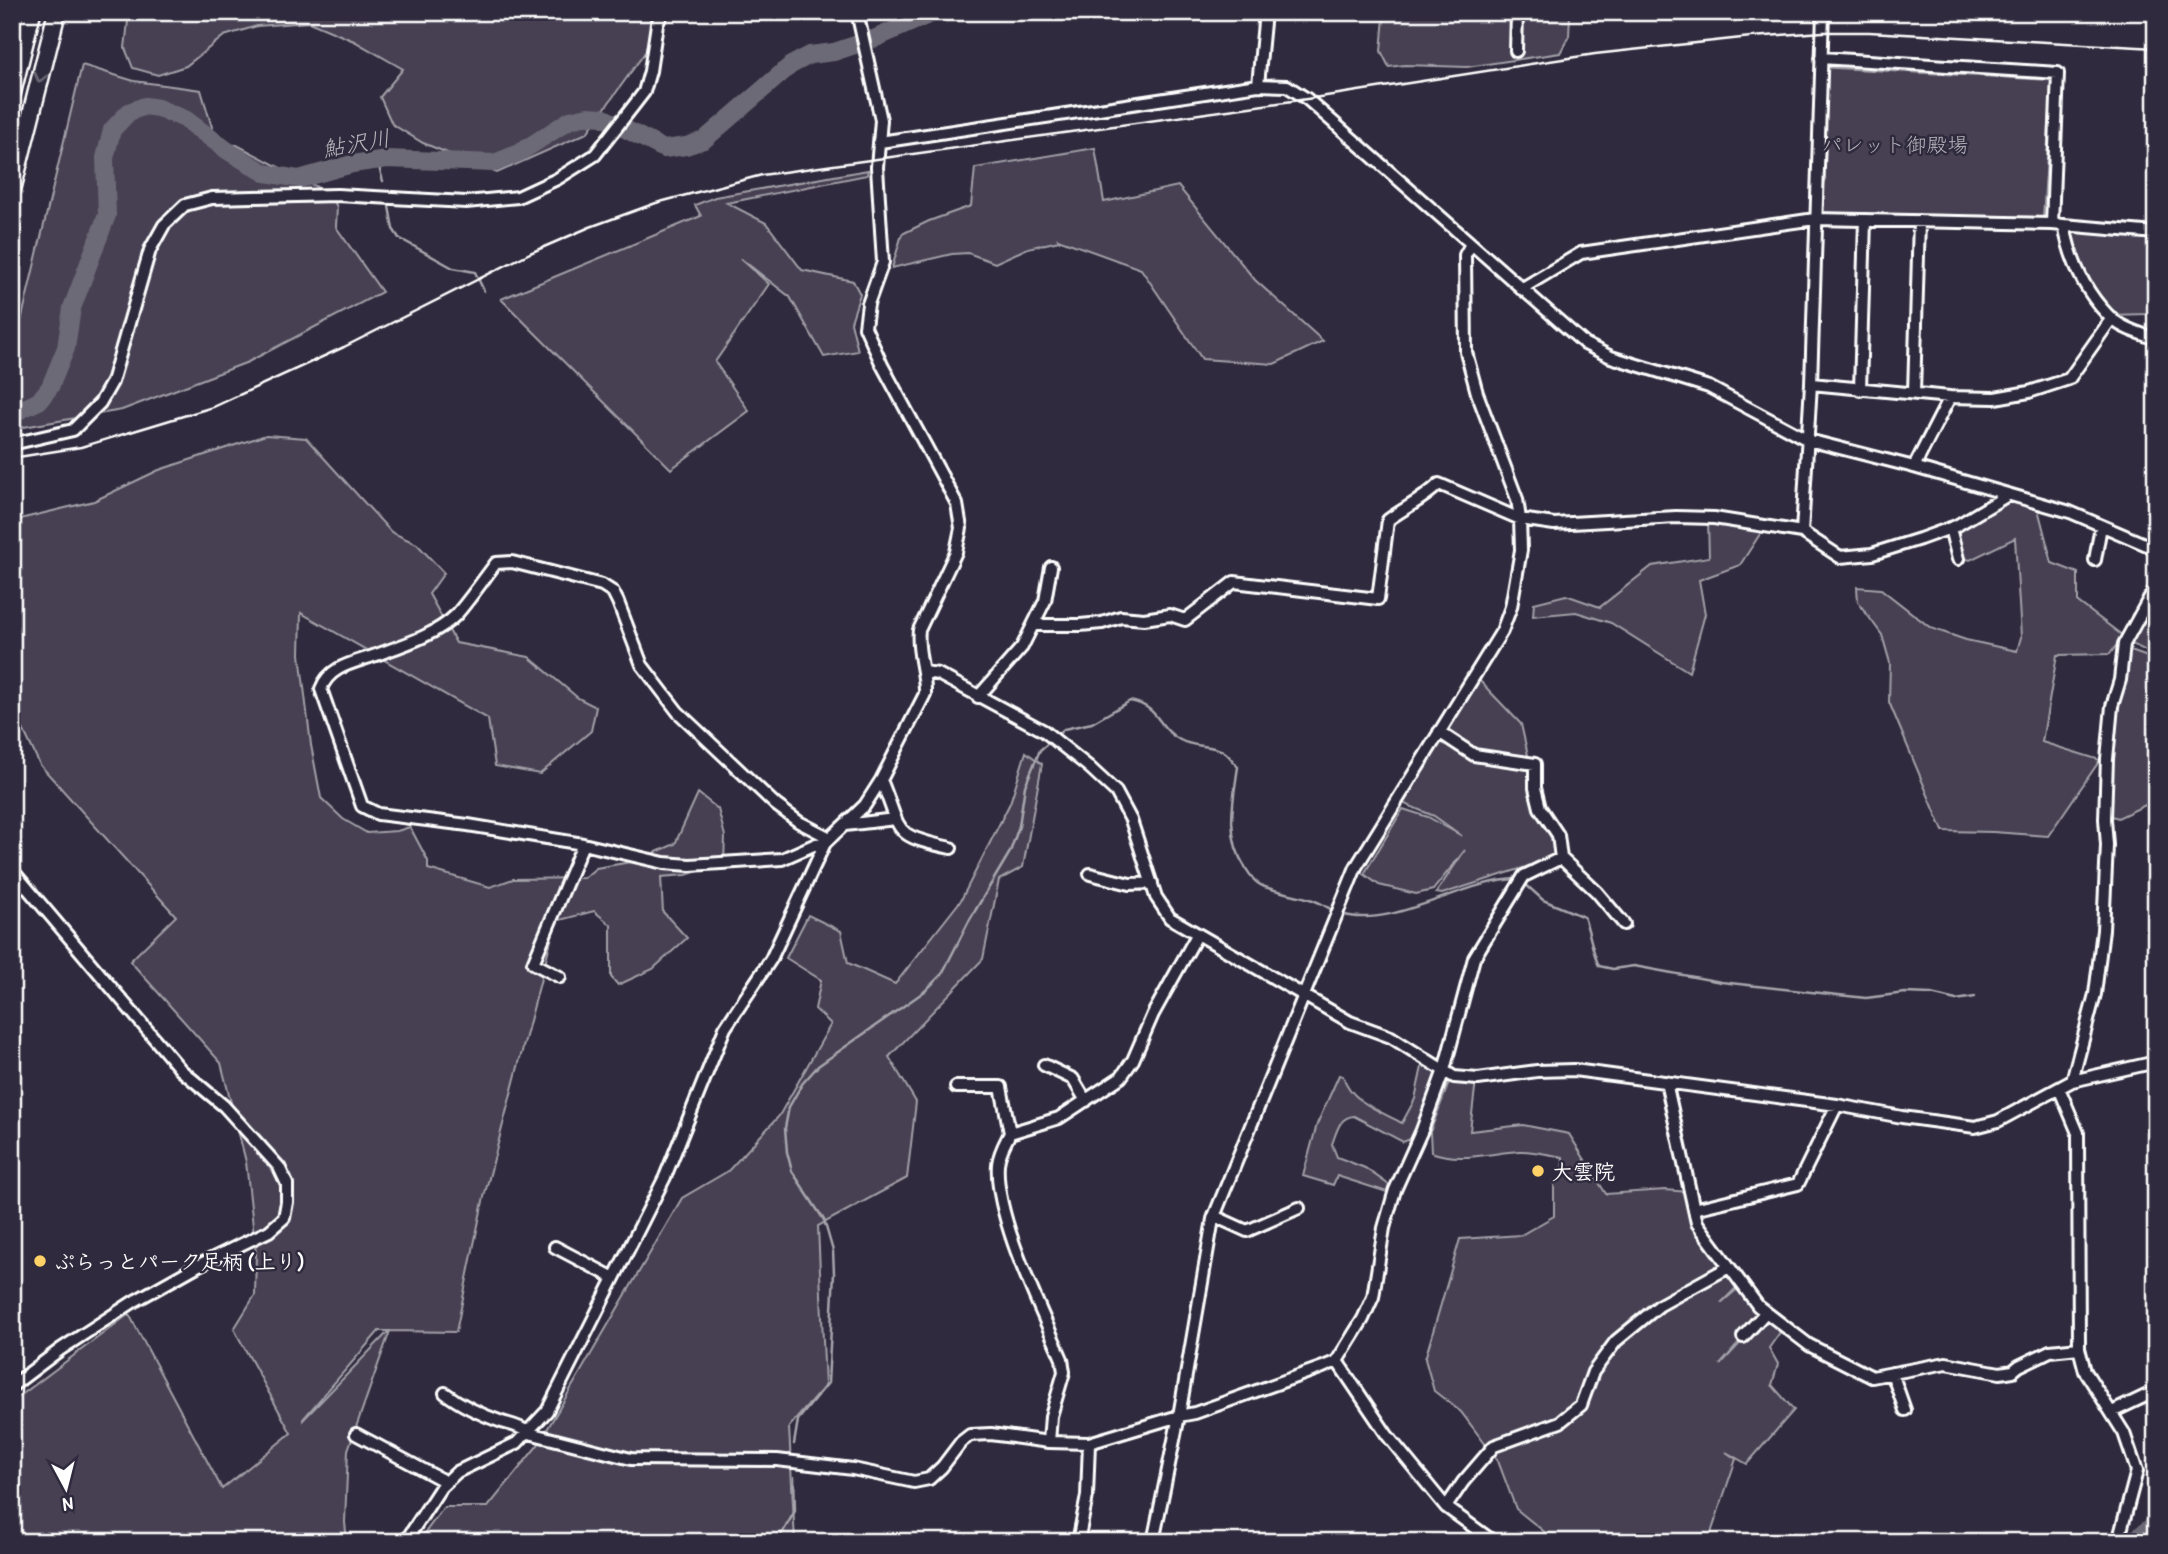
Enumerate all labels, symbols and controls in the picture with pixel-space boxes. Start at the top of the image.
one-way arrow [34,72,48,84]
water label: 鮎沢川 [319,122,393,164]
park label: パレット御殿場 [1822,130,1969,159]
place label: 大雲院 [1552,1157,1615,1186]
marker: 大雲院 [1530,1163,1546,1179]
place label: ぷらっとパーク足柄 (上り) [54,1247,305,1276]
marker: ぷらっとパーク足柄 (上り) [32,1253,48,1269]
north arrow [32,1452,102,1522]
text: N [61,1491,75,1518]

